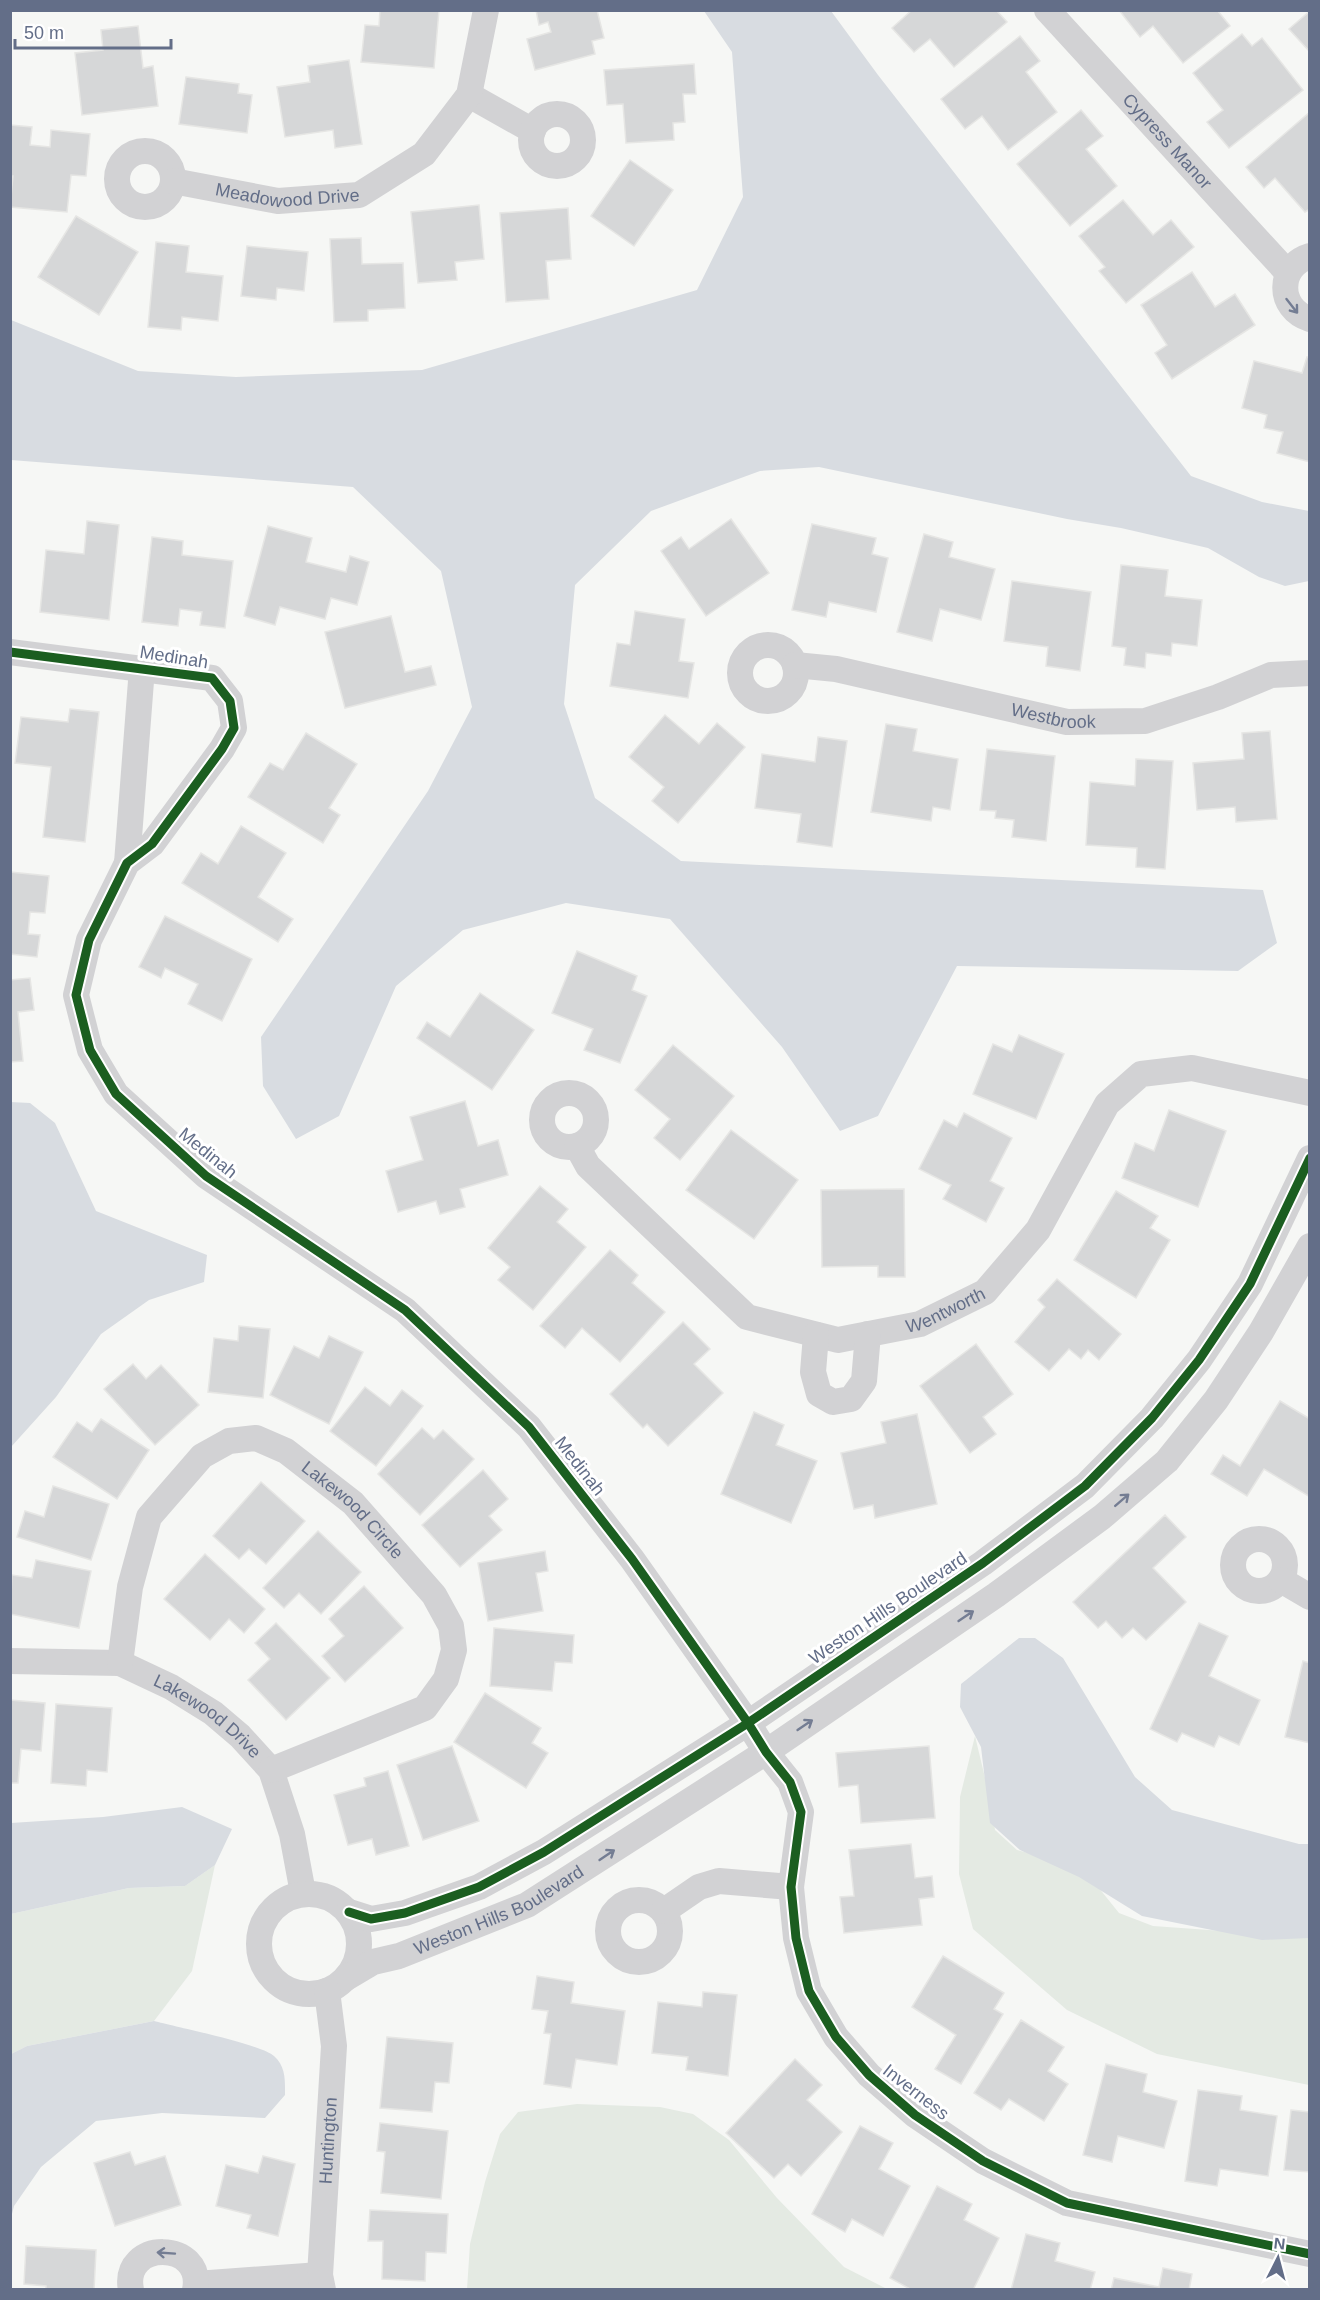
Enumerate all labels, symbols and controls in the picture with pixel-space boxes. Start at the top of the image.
scale bar [15,12,171,50]
text: 50 m [24,23,64,43]
street label: Cypress Manor [1119,89,1216,193]
street label: Meadowood Drive [214,179,360,212]
one-way arrow [1285,298,1298,314]
street label: Medinah [138,642,210,672]
street label: Westbrook [1009,699,1097,732]
street label: Medinah [175,1124,241,1182]
street label: Wentworth [904,1284,988,1337]
street label: Medinah [551,1433,609,1499]
street label: Lakewood Circle [298,1457,407,1563]
one-way arrow [1114,1493,1130,1507]
street label: Weston Hills Boulevard [805,1548,971,1668]
one-way arrow [957,1610,974,1622]
street label: Lakewood Drive [151,1670,265,1762]
one-way arrow [796,1719,812,1731]
one-way arrow [598,1849,614,1861]
street label: Weston Hills Boulevard [411,1861,587,1959]
street label: Inverness [879,2060,953,2124]
street label: Huntington [316,2096,341,2185]
north arrow [1248,2228,1308,2288]
text: N [1273,2235,1286,2253]
one-way arrow [157,2247,176,2258]

